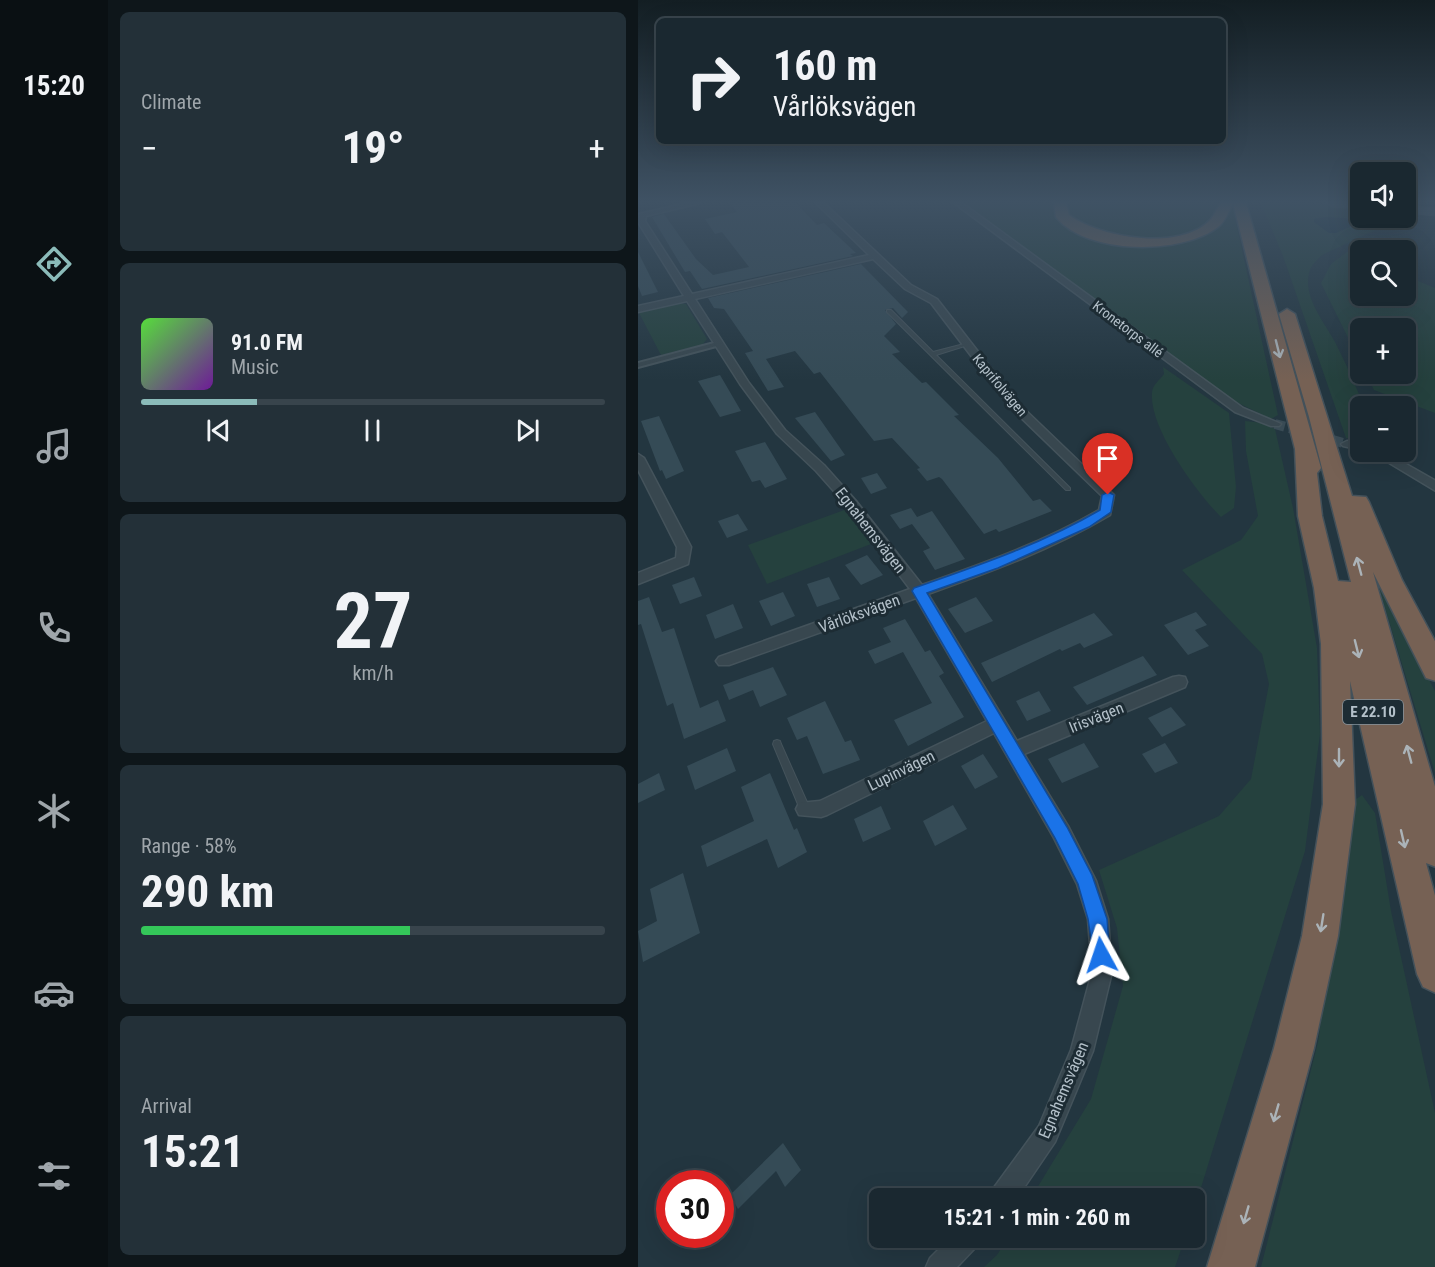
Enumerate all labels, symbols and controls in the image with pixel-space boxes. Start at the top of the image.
text: 160 m [773,41,878,90]
icon: right [674,42,752,120]
text: 15:20 [23,70,85,102]
text: Climate [141,90,201,114]
text: Vårlöksvägen [773,91,916,123]
text: 19° [342,121,405,174]
text: − [141,129,158,168]
text: + [589,129,605,168]
map controls [1350,162,1416,462]
button: sound [1350,162,1416,228]
button: search [1350,240,1416,306]
icon: directions [33,243,75,285]
street label: Kronetorps allé [1090,297,1167,361]
button: + [1350,318,1416,384]
text: 91.0 FM [231,330,303,355]
one-way arrow [1273,339,1285,358]
street label: Kaprifolvägen [969,351,1031,419]
text: Music [231,355,279,379]
button: − [1350,396,1416,462]
icon: previous [202,414,235,447]
icon: pause [356,414,389,447]
icon: next [511,414,544,447]
icon: music [33,425,75,467]
pin [1082,433,1133,495]
icon: arrive [1091,442,1124,475]
street label: Egnahemsvägen [831,484,910,577]
one-way arrow [1352,557,1364,576]
text: 27 [334,576,412,667]
street label: Vårlöksvägen [816,590,902,637]
icon: phone [33,607,75,649]
one-way arrow [1352,639,1364,658]
text: km/h [352,661,394,685]
street label: Irisvägen [1066,698,1126,737]
road number: E 22.10 [1343,700,1403,724]
one-way arrow [1403,745,1415,764]
street label: Lupinvägen [865,746,938,795]
one-way arrow [1333,748,1344,768]
icon: climate [33,790,75,832]
one-way arrow [1398,829,1410,848]
text: Range · 58% [141,834,237,858]
text: 290 km [141,865,274,918]
one-way arrow [1316,913,1327,933]
position arrow [1069,923,1133,987]
icon: car [33,972,75,1014]
street label: Egnahemsvägen [1035,1039,1092,1141]
text: Arrival [141,1094,192,1118]
one-way arrow [1269,1103,1281,1122]
text: 15:21 [141,1125,244,1178]
icon: filters [33,1155,75,1197]
speed limit sign: 30 [656,1170,734,1248]
text: 15:21 · 1 min · 260 m [944,1205,1130,1230]
one-way arrow [1240,1205,1251,1224]

